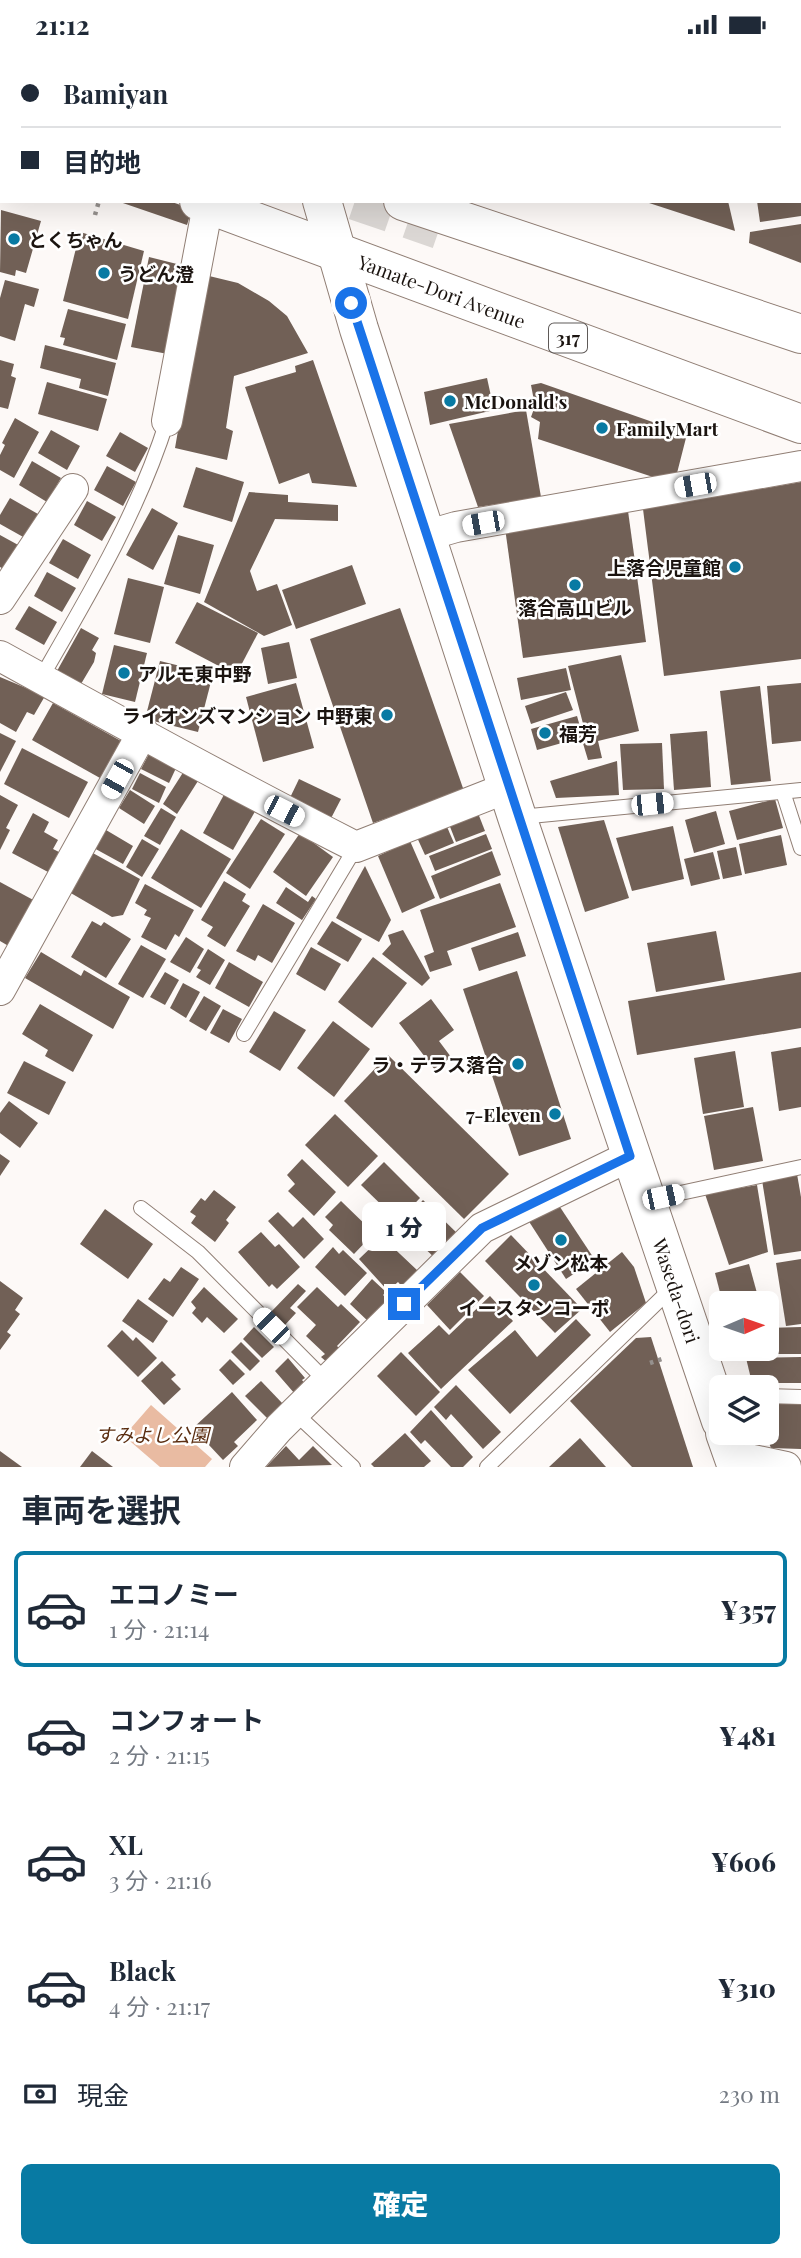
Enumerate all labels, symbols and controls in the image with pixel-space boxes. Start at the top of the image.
text: 21:12 [35,7,90,42]
text: Bamiyan [63,76,168,111]
text: 目的地 [63,144,141,179]
place label: とくちゃん [28,226,122,252]
marker: とくちゃん [6,231,22,247]
street label: Yamate-Dori Avenue [354,248,529,334]
place label: うどん澄 [118,260,194,286]
marker: うどん澄 [96,265,112,281]
route start [335,287,367,319]
road number: 317 [549,323,587,353]
place label: McDonald's [464,388,567,414]
marker: McDonald's [442,393,458,409]
place label: FamilyMart [616,415,719,441]
marker: FamilyMart [594,420,610,436]
car [673,471,718,499]
car [461,509,506,537]
place label: 上落合児童館 [607,554,721,580]
marker: 上落合児童館 [727,559,743,575]
marker: 落合高山ビル [567,577,583,593]
place label: 落合高山ビル [518,594,632,620]
place label: アルモ東中野 [138,660,252,686]
marker: アルモ東中野 [116,665,132,681]
place label: ライオンズマンション 中野東 [122,702,373,728]
marker: ライオンズマンション 中野東 [379,707,395,723]
place label: 福芳 [559,720,597,746]
marker: 福芳 [537,725,553,741]
car [98,756,137,802]
car [631,791,674,817]
car [261,792,308,830]
place label: ラ・テラス落合 [371,1051,504,1077]
marker: ラ・テラス落合 [510,1056,526,1072]
place label: 7-Eleven [466,1101,541,1127]
marker: 7-Eleven [547,1106,563,1122]
car [641,1182,686,1212]
callout: 1 分 [362,1203,446,1251]
text: 1 分 [385,1211,423,1242]
marker: メゾン松本 [553,1232,569,1248]
street label: Waseda-dori [647,1234,707,1347]
place label: メゾン松本 [513,1249,609,1275]
marker: イースタンコーポ [526,1277,542,1293]
route end [388,1288,420,1320]
north arrow [709,1291,779,1361]
map controls [709,1291,779,1445]
place label: イースタンコーポ [458,1294,610,1320]
car [249,1304,294,1348]
button: layers [709,1375,779,1445]
park label: すみよし公園 [95,1421,212,1447]
text: 車両を選択 [21,1487,181,1530]
text: エコノミー [109,1576,239,1611]
icon: car [25,1578,88,1641]
text: ¥357 [721,1592,776,1627]
text: 1 分 · 21:14 [109,1613,209,1644]
text: コンフォート [109,1702,264,1737]
icon: car [25,1704,88,1767]
text: ¥481 [719,1718,776,1753]
text: 2 分 · 21:15 [109,1739,210,1770]
text: XL [109,1827,143,1862]
icon: car [25,1830,88,1893]
text: ¥606 [711,1844,776,1879]
text: 3 分 · 21:16 [109,1864,212,1895]
text: Black [109,1953,176,1988]
icon: car [25,1956,88,2019]
text: ¥310 [718,1970,776,2005]
text: 4 分 · 21:17 [109,1990,210,2021]
icon: cash [21,2075,59,2113]
text: 現金 [77,2077,129,2112]
text: 230 m [719,2078,780,2109]
button: 確定 [21,2164,780,2244]

